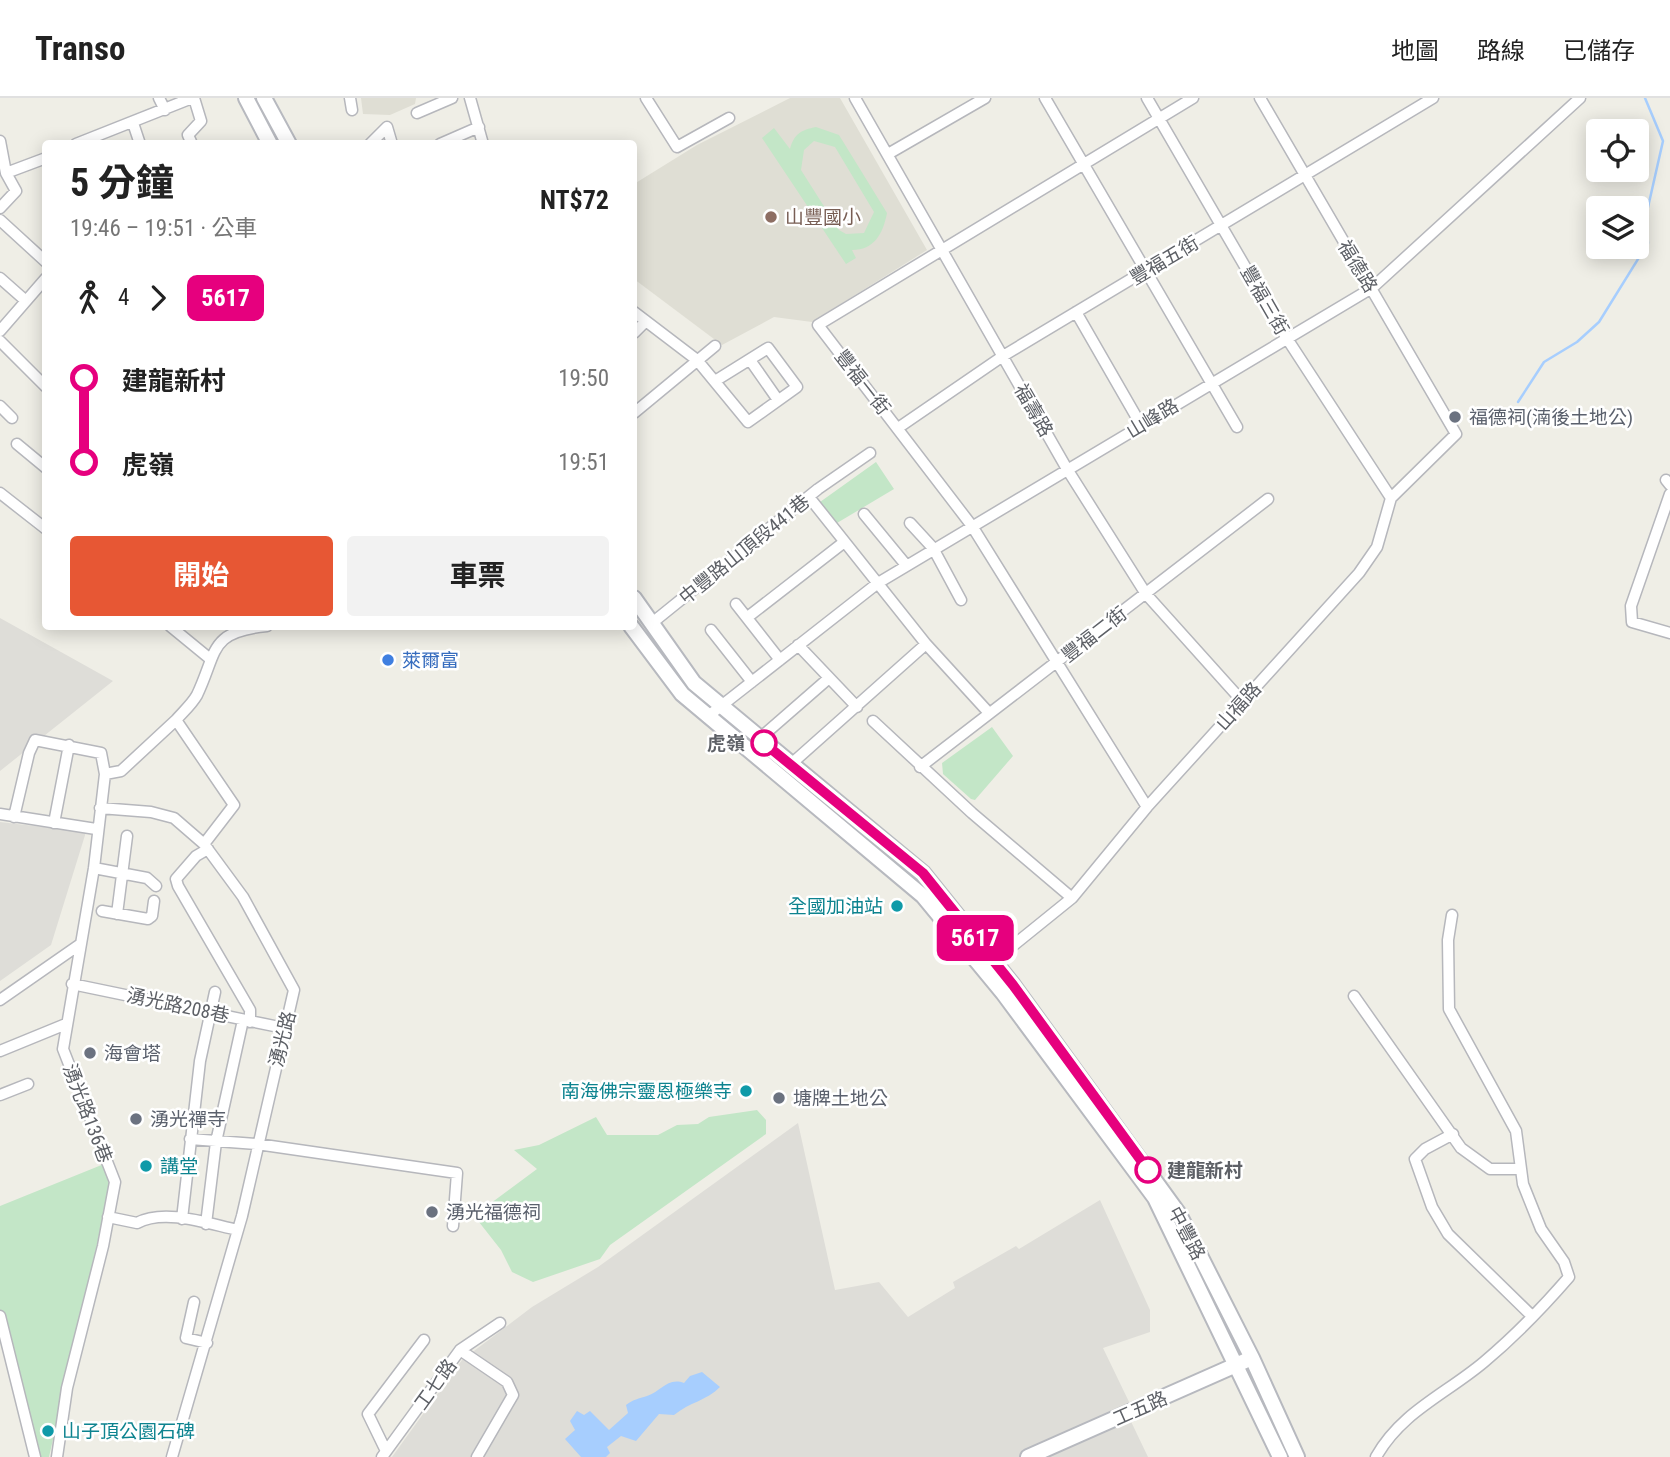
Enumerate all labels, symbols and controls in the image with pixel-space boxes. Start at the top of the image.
text: Transo [35,29,125,68]
text: 地圖 [1391,37,1439,65]
text: 路線 [1477,37,1525,65]
text: 已儲存 [1563,37,1635,65]
map controls [1586,119,1649,259]
button: locate [1586,119,1649,182]
text: 5 分鐘 [70,161,174,205]
text: NT$72 [540,185,609,215]
button: layers [1586,196,1649,259]
place label: 山豐國小 [785,206,861,229]
marker: 山豐國小 [763,209,779,225]
text: 19:46 – 19:51 · 公車 [70,215,257,242]
street label: 豐福五街 [1126,231,1203,290]
street label: 福德路 [1333,236,1382,297]
street label: 豐福三街 [1236,262,1294,339]
icon: walk [70,279,108,317]
icon: forward [139,279,177,317]
text: 4 [118,284,129,311]
text: 5617 [201,284,250,312]
street label: 豐福一街 [830,345,895,419]
text: 19:50 [558,365,609,392]
text: 建龍新村 [122,366,226,396]
street label: 福壽路 [1009,380,1058,441]
street label: 山峰路 [1122,394,1183,443]
place label: 福德祠(湳後土地公) [1469,406,1633,429]
marker: 福德祠(湳後土地公) [1447,409,1463,425]
text: 19:51 [558,449,609,476]
text: 虎嶺 [122,450,174,480]
street label: 中豐路山頂段441巷 [674,490,814,609]
button: 開始 [70,536,333,616]
button: 車票 [347,536,609,616]
street label: 豐福二街 [1057,602,1131,667]
place label: 萊爾富 [402,649,459,672]
marker: 萊爾富 [380,652,396,668]
street label: 山福路 [1211,677,1266,735]
marker: 虎嶺 [751,730,777,756]
place label: 虎嶺 [707,732,745,755]
place label: 全國加油站 [788,895,883,918]
marker: 全國加油站 [889,898,905,914]
line badge: 5617 [926,915,1024,961]
text: 5617 [951,924,999,952]
street label: 湧光路208巷 [125,983,231,1028]
street label: 湧光路 [264,1009,301,1070]
place label: 海會塔 [104,1042,161,1065]
marker: 海會塔 [82,1045,98,1061]
street label: 湧光路136巷 [58,1060,117,1166]
place label: 南海佛宗靈恩極樂寺 [561,1080,732,1103]
marker: 南海佛宗靈恩極樂寺 [738,1083,754,1099]
place label: 塘牌土地公 [793,1087,888,1110]
marker: 塘牌土地公 [771,1090,787,1106]
place label: 湧光禪寺 [150,1108,226,1131]
marker: 湧光禪寺 [128,1111,144,1127]
place label: 講堂 [160,1155,198,1178]
marker: 建龍新村 [1135,1157,1161,1183]
marker: 講堂 [138,1158,154,1174]
place label: 建龍新村 [1167,1159,1243,1182]
place label: 湧光福德祠 [446,1201,541,1224]
street label: 中豐路 [1163,1203,1210,1264]
marker: 湧光福德祠 [424,1204,440,1220]
street label: 工七路 [409,1354,461,1414]
street label: 工五路 [1109,1386,1171,1431]
place label: 山子頂公園石碑 [62,1420,195,1443]
marker: 山子頂公園石碑 [40,1423,56,1439]

